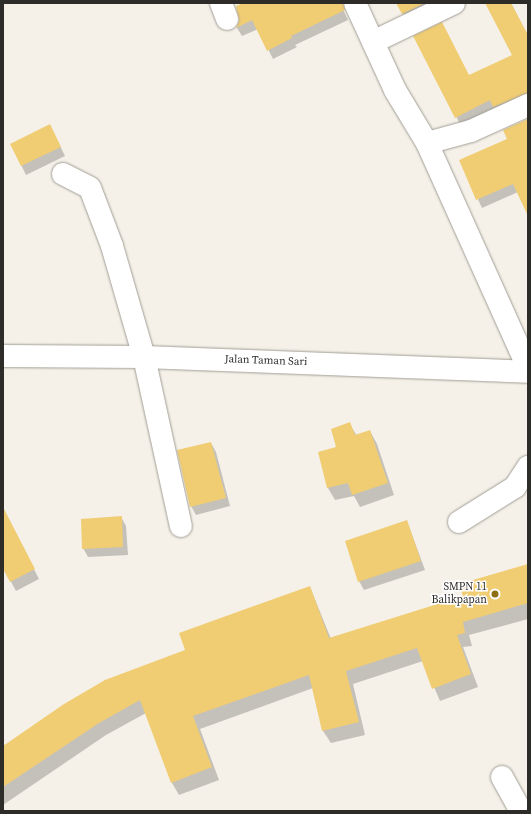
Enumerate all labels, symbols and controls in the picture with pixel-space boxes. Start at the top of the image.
street label: Jalan Taman Sari [224,353,308,369]
place label: SMPN 11 Balikpapan [432,581,487,607]
marker: SMPN 11 Balikpapan [490,589,500,599]

